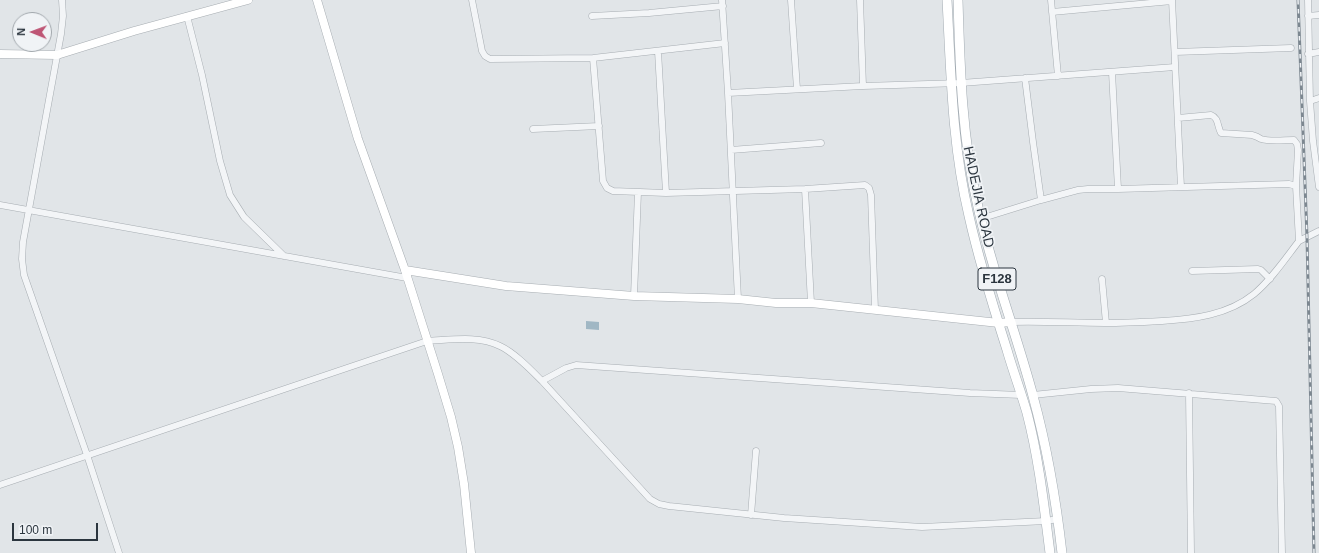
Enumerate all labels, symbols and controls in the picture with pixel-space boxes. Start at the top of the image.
north arrow [12,12,52,52]
text: N [15,28,27,36]
street label: HADEJIA ROAD [959,145,997,249]
road number: F128 [978,268,1016,290]
scale bar [14,515,100,541]
text: 100 m [19,523,52,537]

